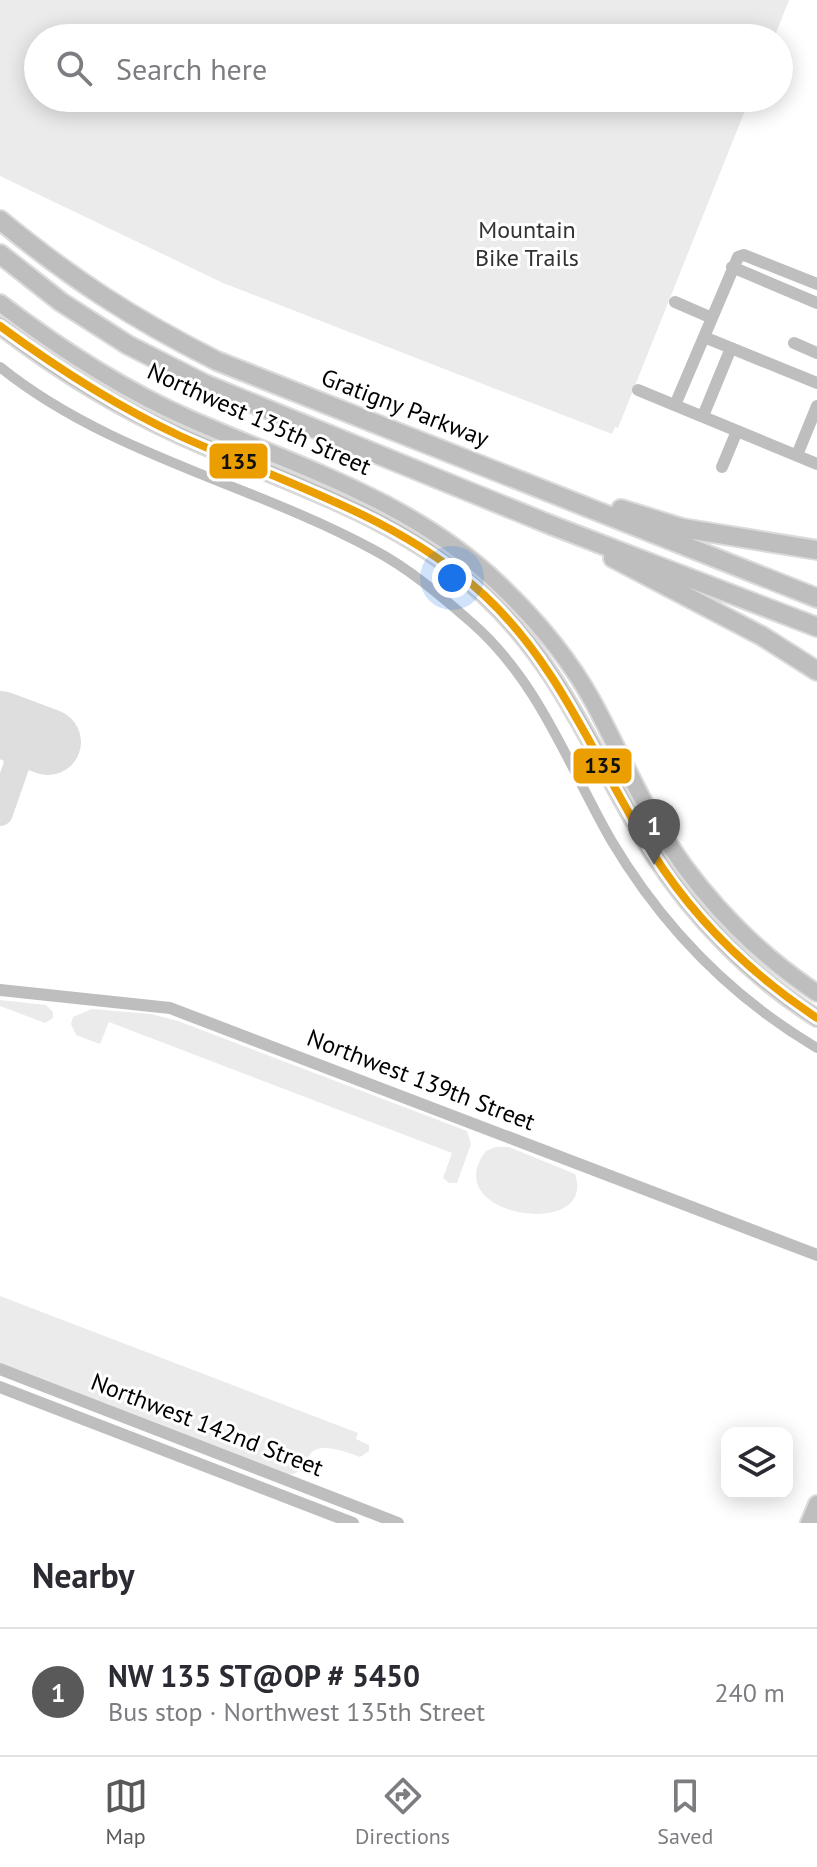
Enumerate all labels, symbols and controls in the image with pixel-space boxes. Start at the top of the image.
search box [24,24,793,112]
icon: search [52,46,96,90]
text: Search here [116,49,267,88]
park label: Mountain Bike Trails [475,214,579,273]
street label: Northwest 135th Street [143,357,375,481]
street label: Gratigny Parkway [317,361,493,454]
line badge: 135 [208,442,269,480]
your location [432,558,472,598]
line badge: 135 [572,747,633,785]
text: 135 [584,751,622,779]
pin: 1 [628,799,680,865]
street label: Northwest 139th Street [303,1022,540,1137]
street label: Northwest 142nd Street [87,1366,328,1483]
map controls [721,1427,793,1499]
button: layers [721,1427,793,1499]
text: Nearby [32,1553,134,1597]
text: NW 135 ST@OP # 5450 [108,1656,420,1695]
text: 1 [51,1676,65,1709]
text: 240 m [714,1676,785,1709]
text: Bus stop · Northwest 135th Street [108,1695,485,1728]
tab: Map [104,1774,148,1850]
tab: Directions [355,1774,450,1850]
tab: Saved [657,1774,713,1850]

